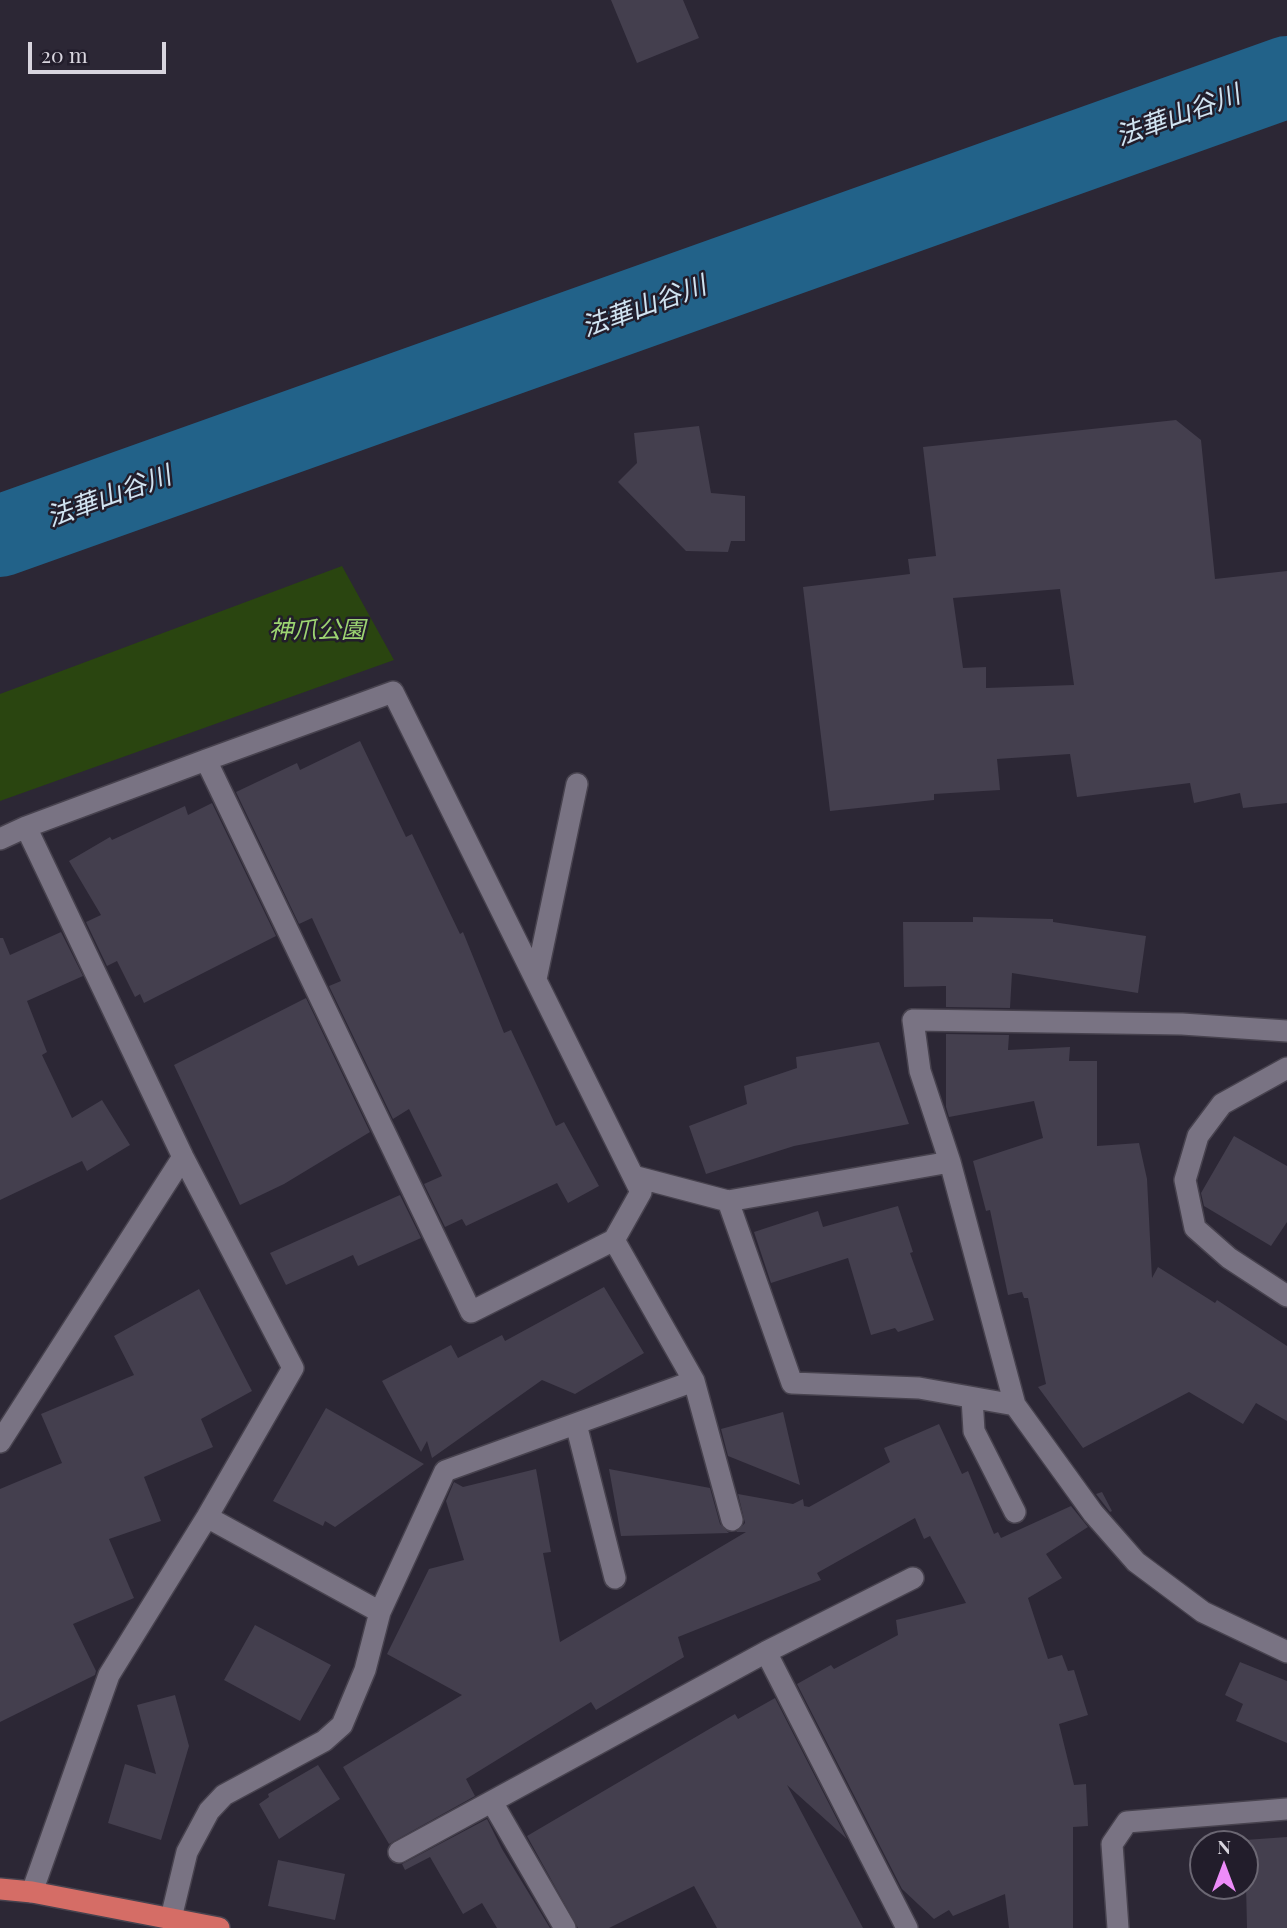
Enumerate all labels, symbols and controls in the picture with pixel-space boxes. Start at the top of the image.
scale bar [32,28,170,72]
text: 20 m [41,40,88,68]
water label: 法華山谷川 [1112,79,1244,153]
water label: 法華山谷川 [578,270,710,344]
water label: 法華山谷川 [43,460,175,534]
park label: 神爪公園 [269,617,365,645]
north arrow [1189,1830,1259,1900]
text: N [1217,1833,1231,1859]

